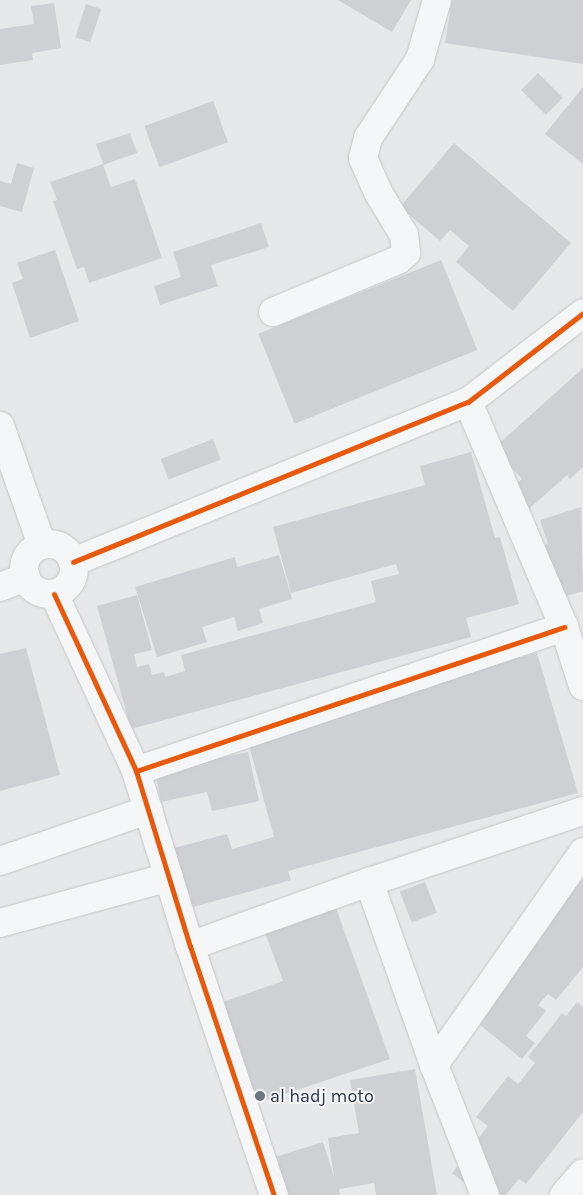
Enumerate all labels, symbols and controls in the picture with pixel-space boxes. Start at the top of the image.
place label: al hadj moto [270,1085,374,1107]
marker: al hadj moto [254,1090,266,1102]

